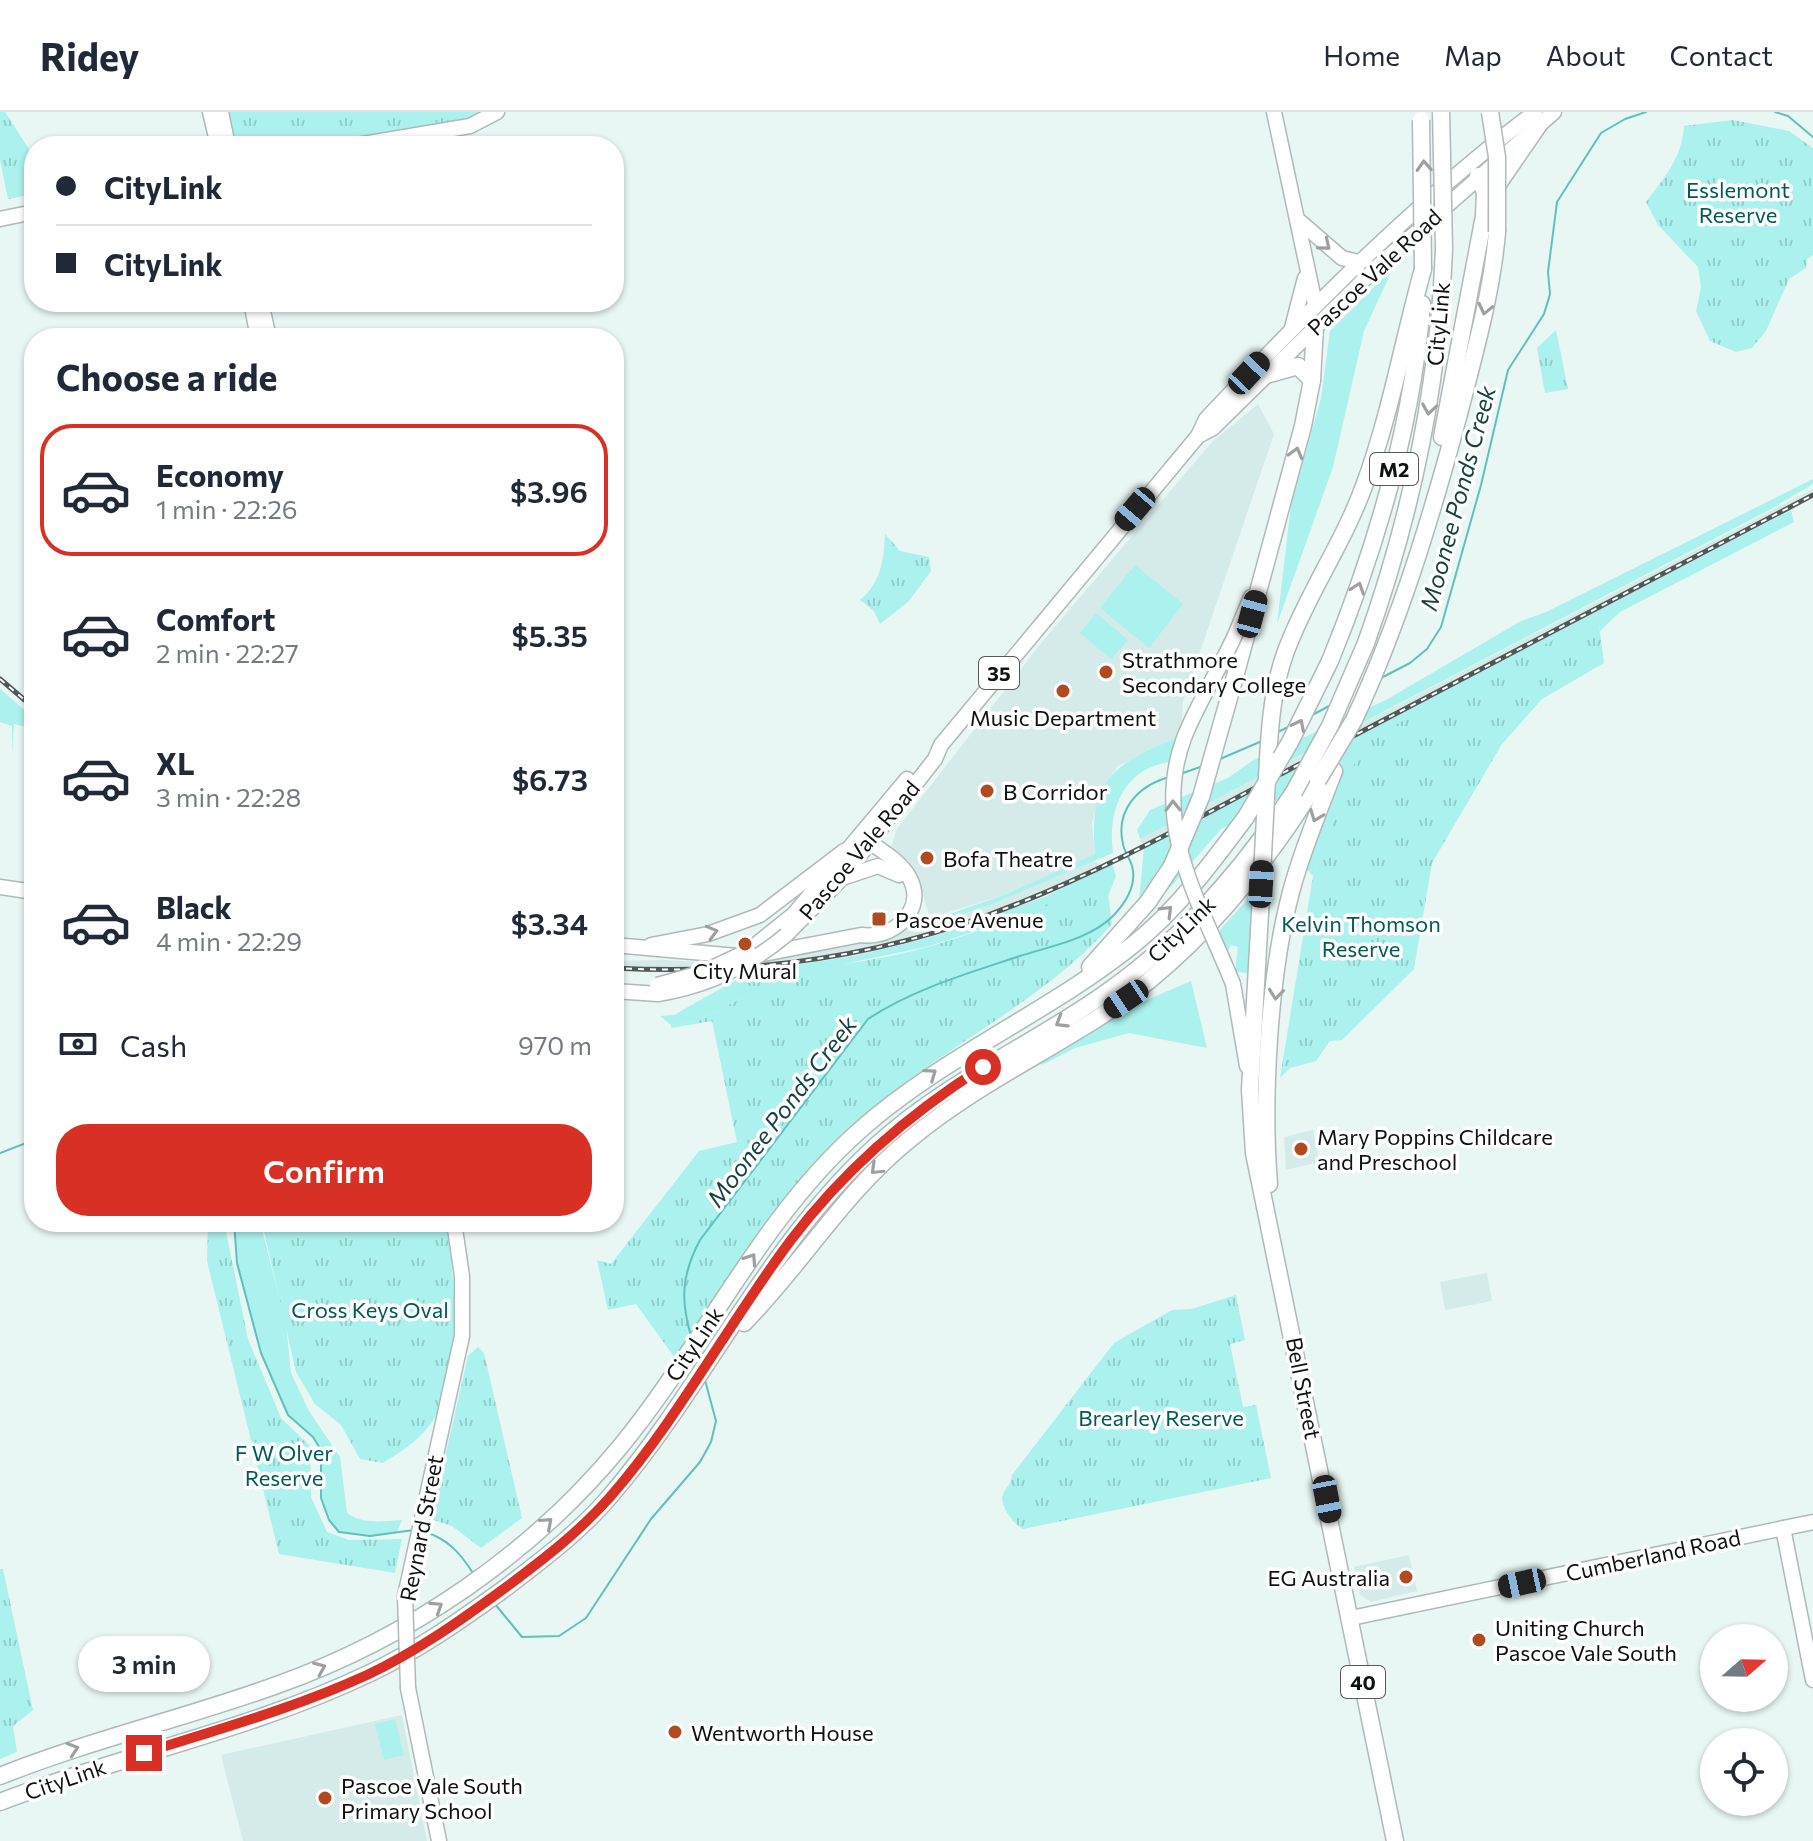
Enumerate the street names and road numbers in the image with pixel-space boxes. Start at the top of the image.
street label: Pascoe Vale Road [1301,203,1447,341]
street label: CityLink [1421,281,1455,367]
road number: M2 [1370,453,1418,485]
road number: 35 [979,657,1019,689]
street label: Pascoe Vale Road [793,775,925,925]
street label: CityLink [1141,890,1221,968]
street label: CityLink [659,1302,729,1386]
street label: Bell Street [1281,1335,1327,1441]
street label: Reynard Street [394,1453,448,1603]
street label: Cumberland Road [1563,1523,1743,1587]
road number: 40 [1341,1666,1385,1698]
street label: CityLink [21,1753,109,1805]

